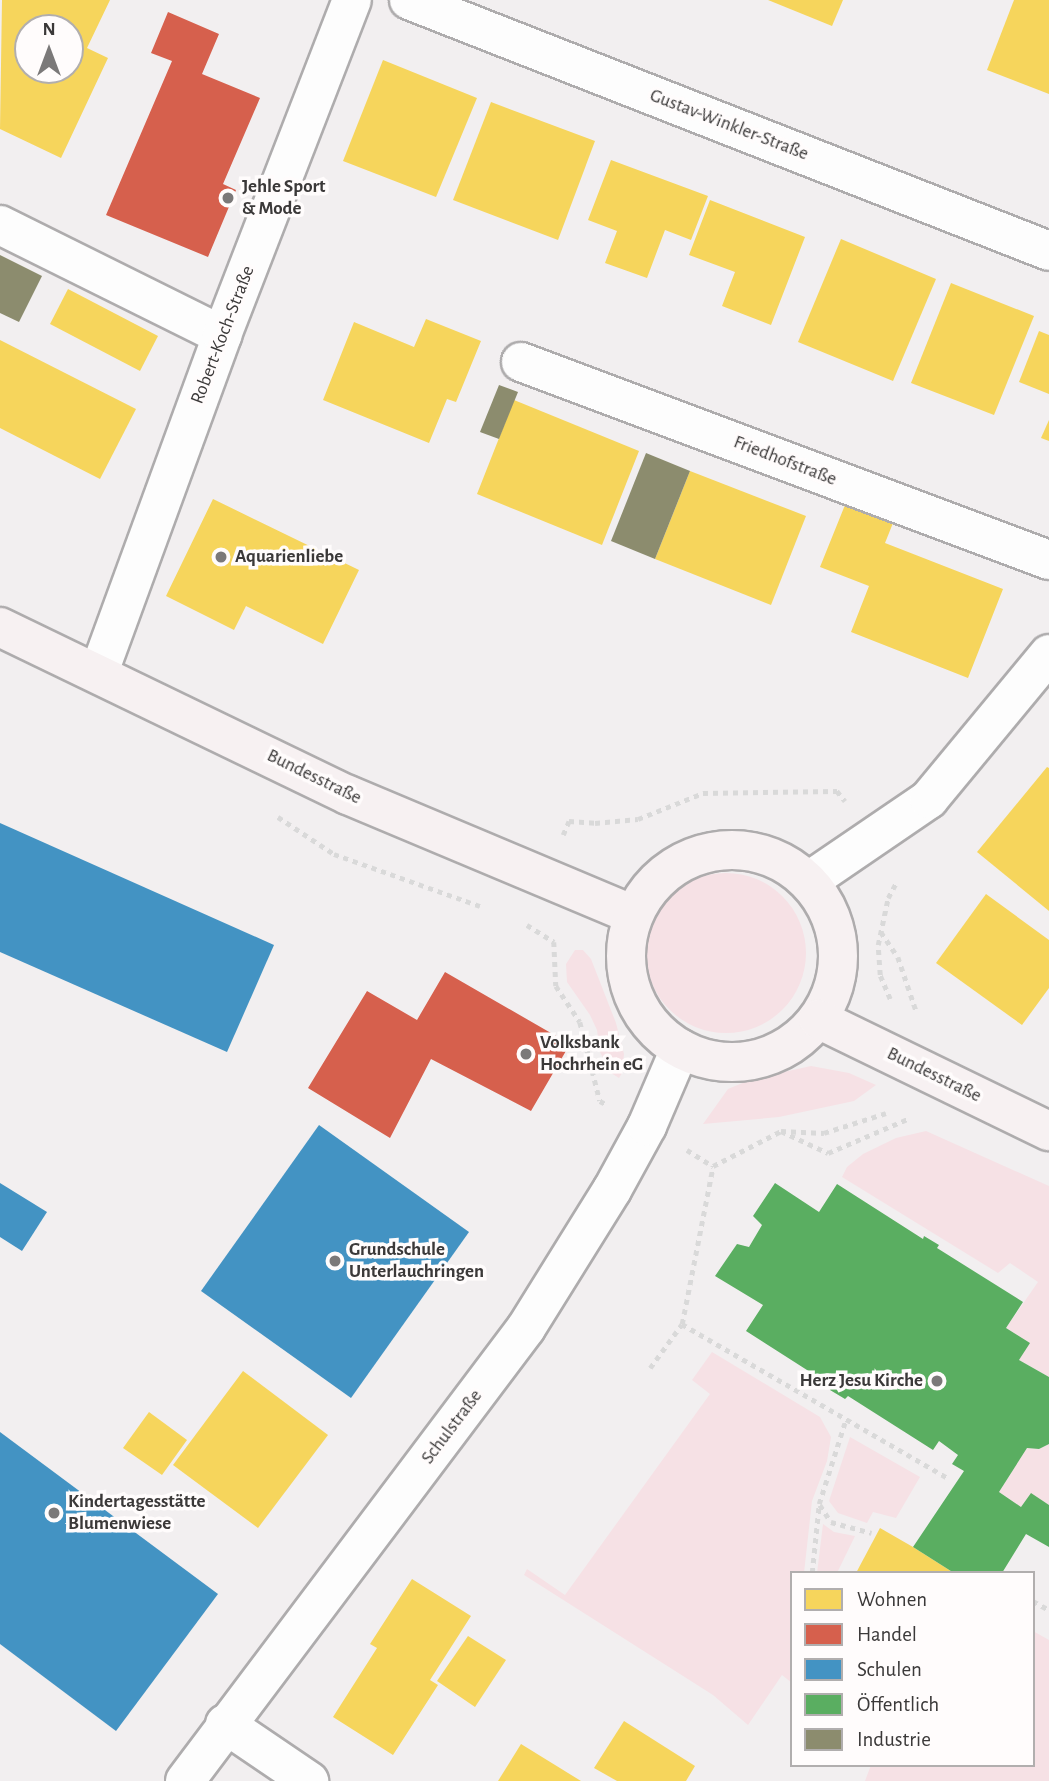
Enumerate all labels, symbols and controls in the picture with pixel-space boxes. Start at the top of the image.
north arrow [14,14,84,84]
text: N [42,20,56,39]
street label: Gustav-Winkler-Straße [647,84,811,166]
place label: Jehle Sport & Mode [242,176,326,220]
marker: Jehle Sport & Mode [220,190,236,206]
street label: Robert-Koch-Straße [186,263,260,407]
street label: Friedhofstraße [730,431,840,491]
place label: Aquarienliebe [235,546,343,568]
marker: Aquarienliebe [213,549,229,565]
street label: Bundesstraße [263,744,365,810]
place label: Volksbank Hochrhein eG [540,1032,643,1076]
street label: Bundesstraße [883,1042,985,1108]
marker: Volksbank Hochrhein eG [518,1046,534,1062]
place label: Grundschule Unterlauchringen [349,1239,484,1283]
marker: Grundschule Unterlauchringen [327,1253,343,1269]
place label: Herz Jesu Kirche [800,1370,923,1392]
marker: Herz Jesu Kirche [929,1373,945,1389]
street label: Schulstraße [417,1385,487,1469]
place label: Kindertagesstätte Blumenwiese [68,1491,206,1535]
marker: Kindertagesstätte Blumenwiese [46,1505,62,1521]
legend [790,1571,1035,1767]
text: Wohnen [857,1589,927,1610]
text: Handel [857,1624,917,1645]
text: Schulen [857,1659,922,1680]
text: Öffentlich [857,1694,939,1715]
text: Industrie [857,1729,931,1750]

